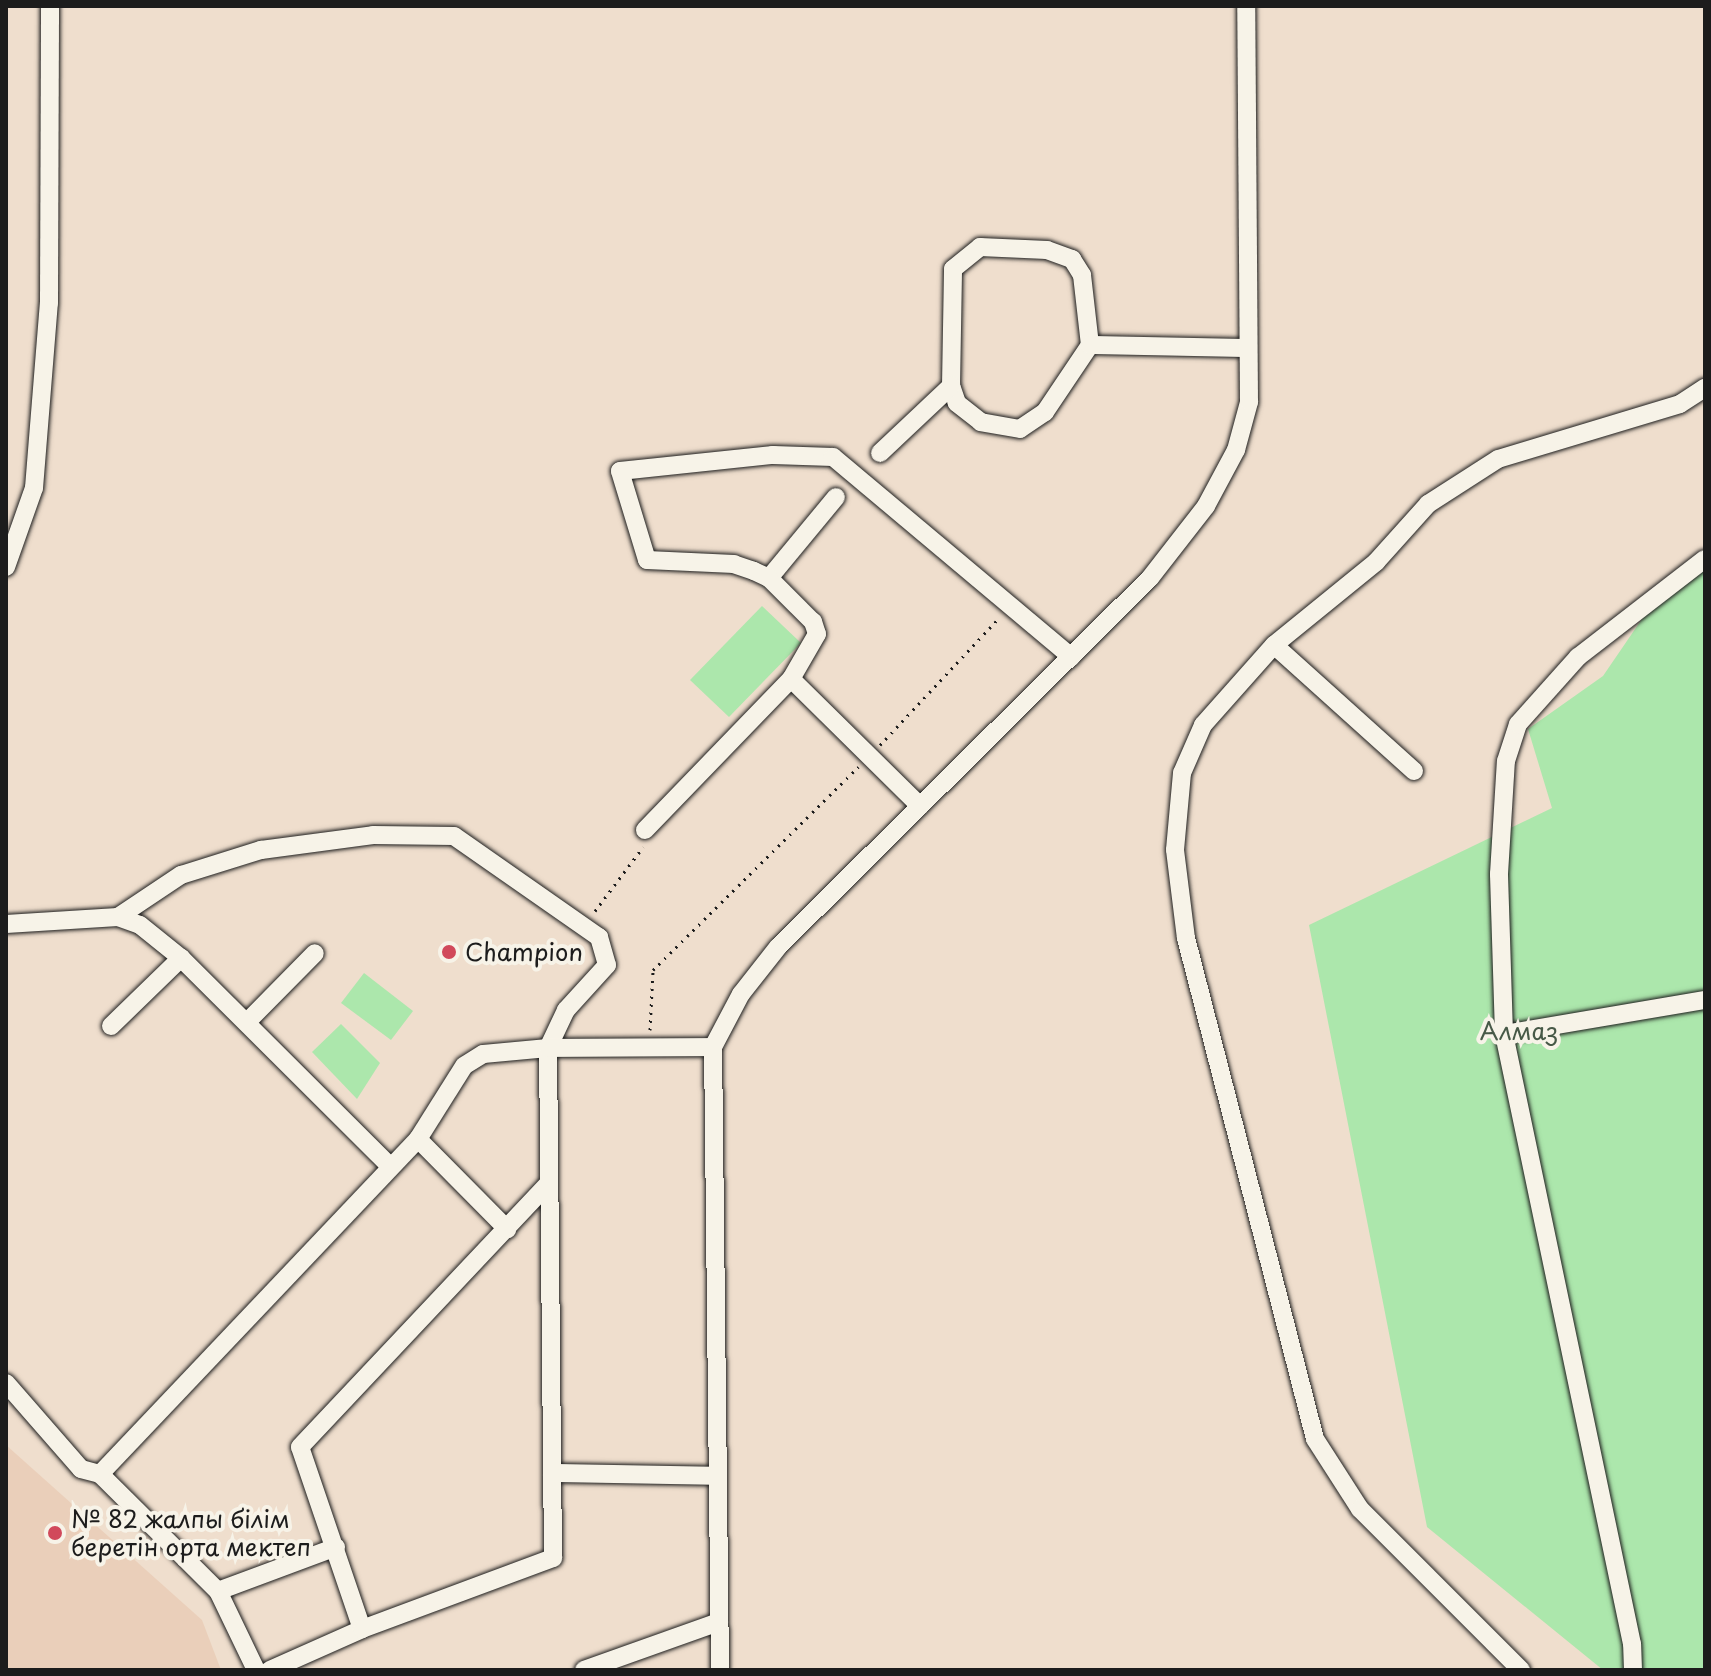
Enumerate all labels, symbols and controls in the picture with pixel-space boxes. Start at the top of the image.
place label: Champion [465,938,583,966]
marker: Champion [440,943,458,961]
park label: Алмаз [1480,1017,1558,1045]
place label: № 82 жалпы білім беретін орта мектеп [71,1505,312,1561]
marker: № 82 жалпы білім беретін орта мектеп [46,1524,64,1542]

